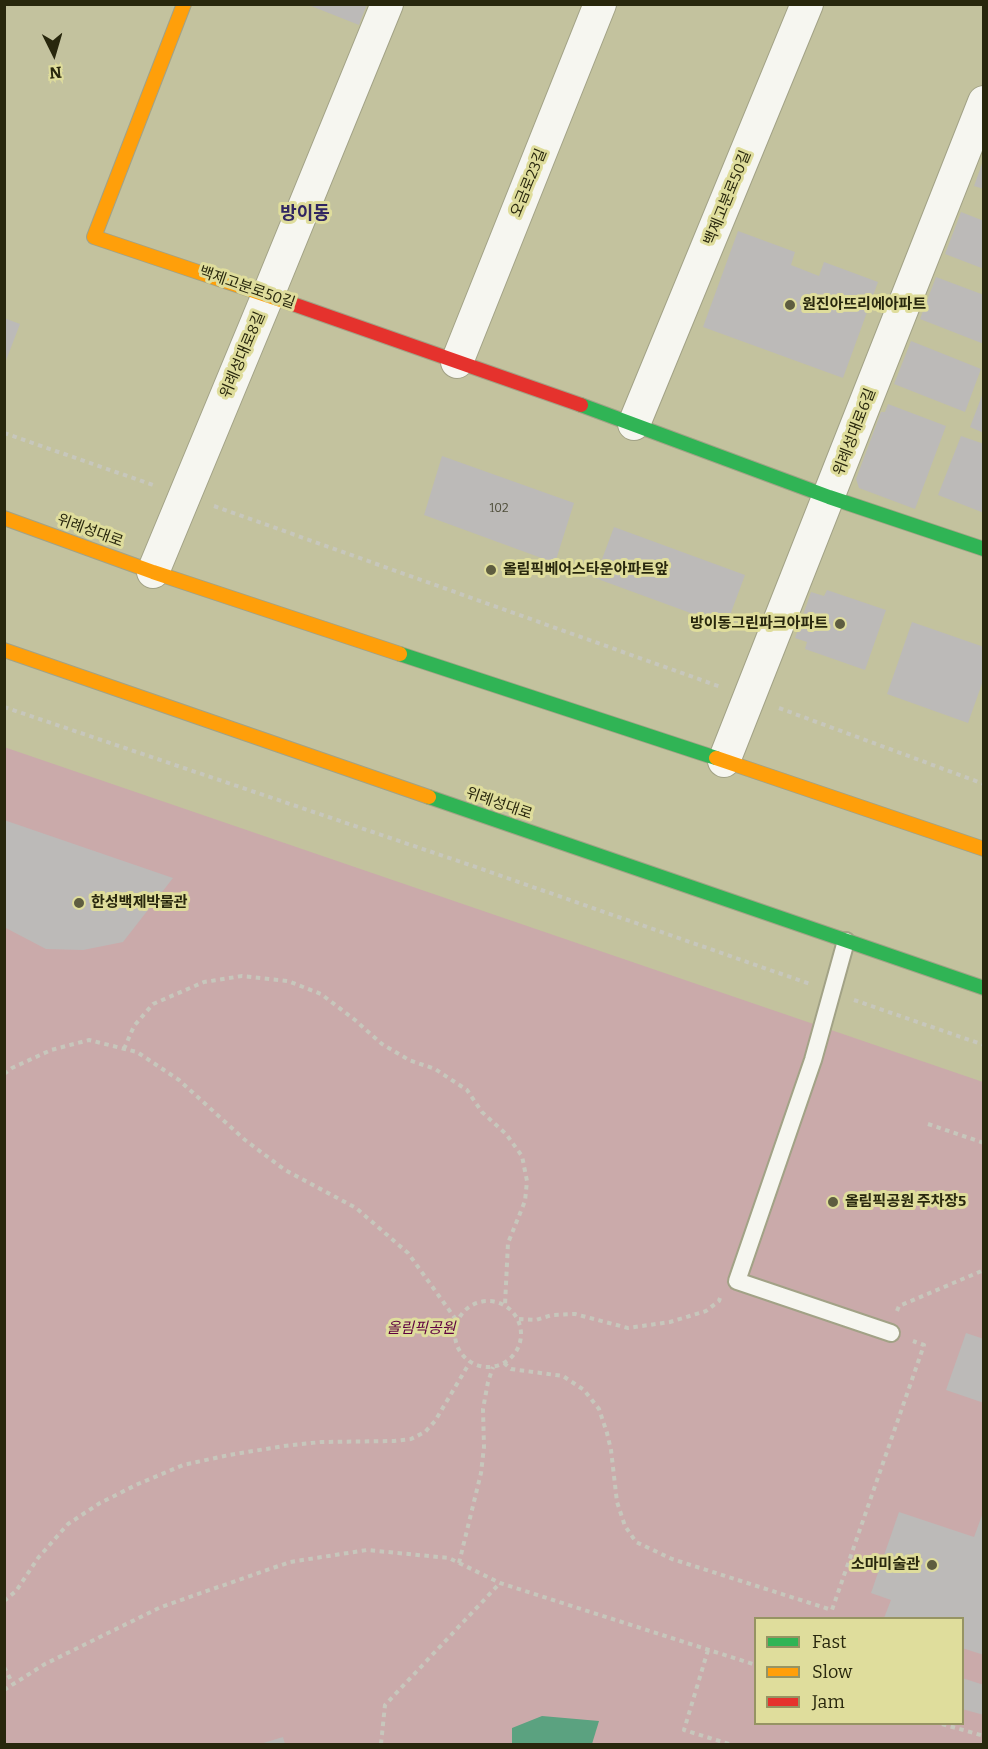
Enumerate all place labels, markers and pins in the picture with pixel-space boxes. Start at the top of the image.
place label: 원진아뜨리에아파트 [802,296,926,314]
marker: 원진아뜨리에아파트 [783,298,797,312]
place label: 올림픽베어스타운아파트앞 [503,561,669,579]
marker: 올림픽베어스타운아파트앞 [484,563,498,577]
place label: 방이동그린파크아파트 [690,615,828,633]
marker: 방이동그린파크아파트 [833,617,847,631]
place label: 한성백제박물관 [91,894,188,912]
marker: 한성백제박물관 [72,896,86,910]
place label: 올림픽공원 주차장5 [845,1193,966,1211]
marker: 올림픽공원 주차장5 [826,1195,840,1209]
place label: 소마미술관 [851,1556,920,1574]
marker: 소마미술관 [925,1558,939,1572]

